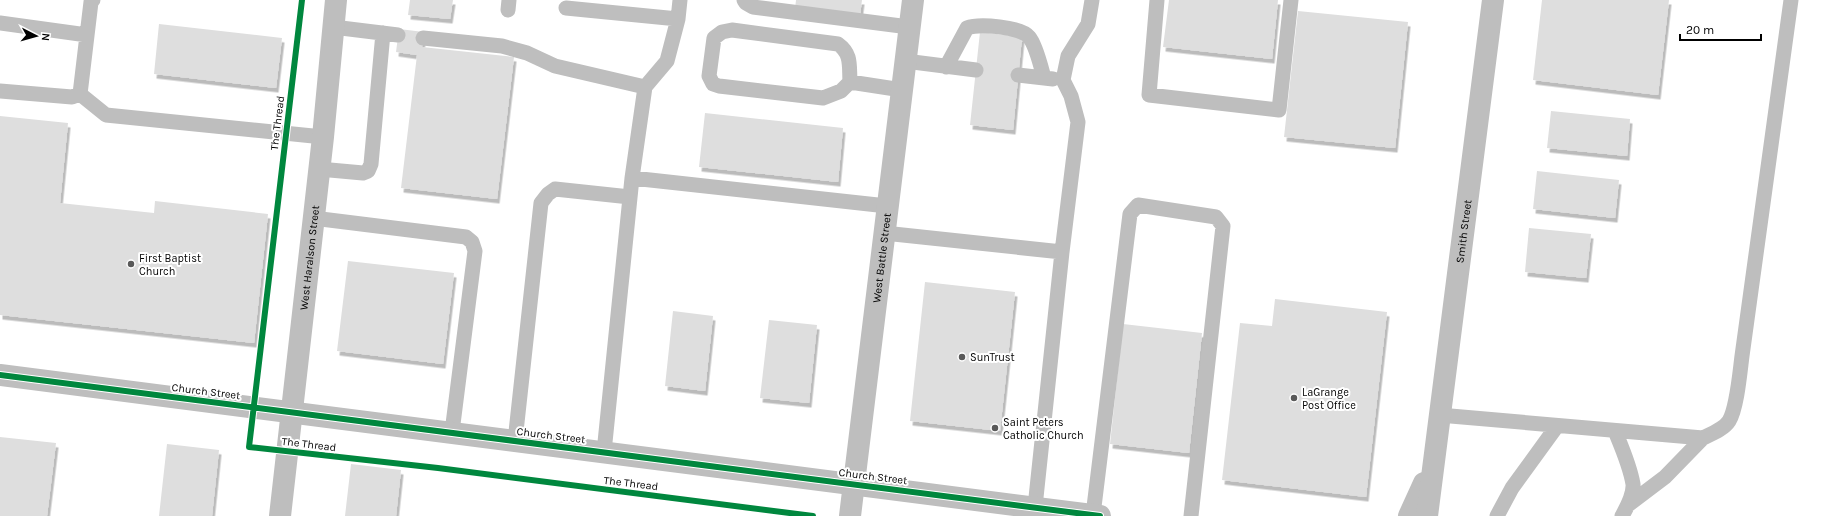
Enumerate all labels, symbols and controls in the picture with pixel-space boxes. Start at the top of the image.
north arrow [16,16,56,56]
scale bar [1680,16,1761,42]
text: 20 m [1686,23,1714,37]
text: N [39,32,52,42]
street label: The Thread [268,95,287,151]
street label: Smith Street [1453,199,1474,264]
street label: West Haralson Street [297,205,322,311]
street label: West Battle Street [870,212,894,304]
place label: First Baptist Church [139,252,201,278]
marker: First Baptist Church [126,259,136,269]
place label: SunTrust [970,351,1015,364]
marker: SunTrust [957,352,967,362]
street label: Church Street [171,381,241,402]
place label: LaGrange Post Office [1302,386,1356,412]
marker: LaGrange Post Office [1289,393,1299,403]
place label: Saint Peters Catholic Church [1003,416,1084,442]
marker: Saint Peters Catholic Church [990,423,1000,433]
street label: Church Street [516,425,586,446]
street label: The Thread [281,435,337,454]
street label: Church Street [838,466,908,487]
street label: The Thread [603,474,659,493]

